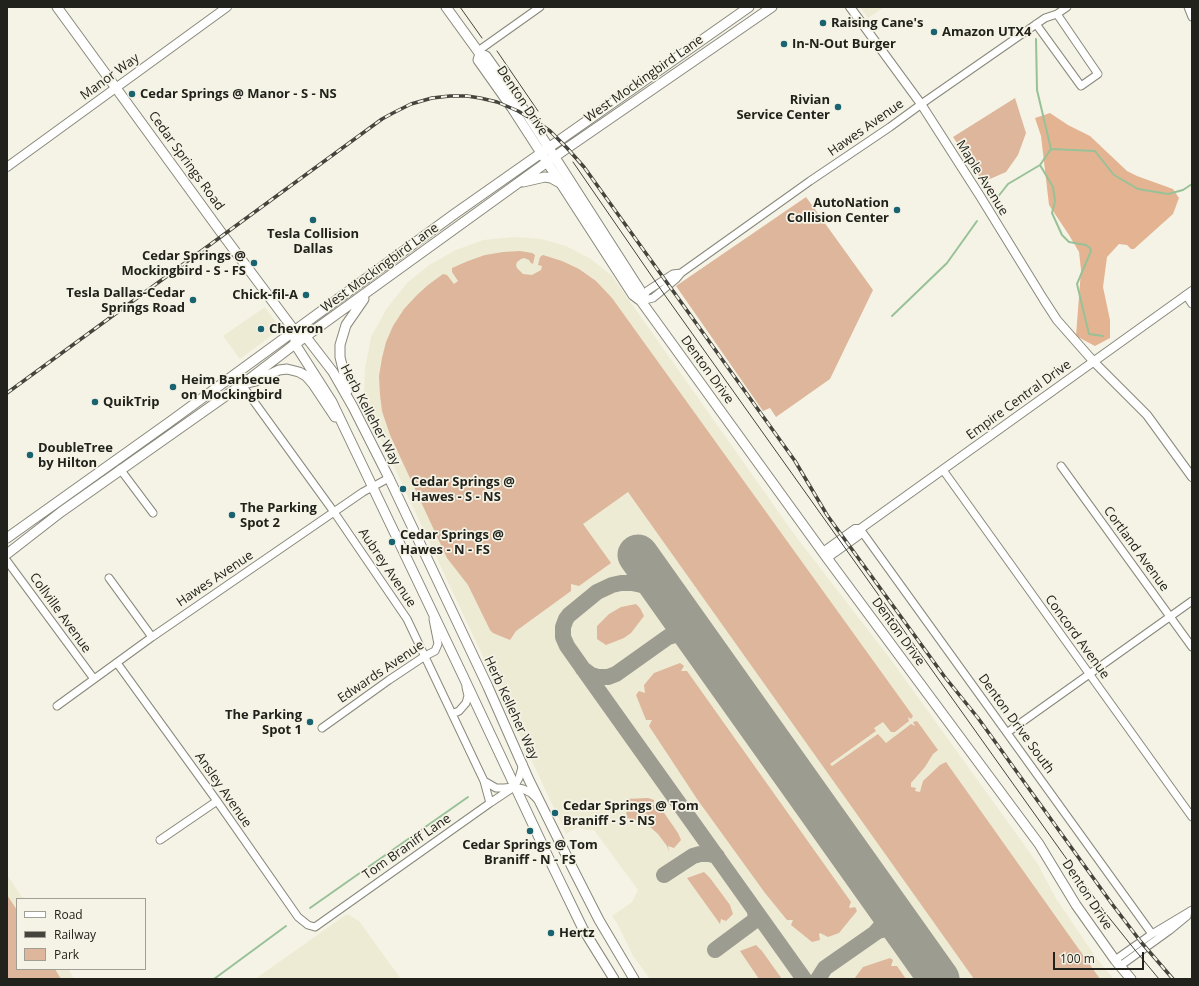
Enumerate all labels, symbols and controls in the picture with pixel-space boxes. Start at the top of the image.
place label: Raising Cane's [831,15,923,31]
marker: Raising Cane's [818,18,828,28]
place label: Amazon UTX4 [942,24,1031,40]
marker: Amazon UTX4 [929,27,939,37]
street label: West Mockingbird Lane [582,32,706,126]
place label: In-N-Out Burger [792,36,896,52]
marker: In-N-Out Burger [779,39,789,49]
street label: Manor Way [77,50,143,104]
street label: Denton Drive [493,63,551,139]
place label: Cedar Springs @ Manor - S - NS [140,86,337,102]
marker: Cedar Springs @ Manor - S - NS [127,89,137,99]
place label: Rivian Service Center [736,92,830,123]
street label: Hawes Avenue [825,96,907,160]
marker: Rivian Service Center [833,102,843,112]
street label: Cedar Springs Road [145,108,227,214]
street label: Maple Avenue [953,137,1011,219]
place label: AutoNation Collision Center [787,195,889,226]
marker: AutoNation Collision Center [892,205,902,215]
marker: Tesla Collision Dallas [308,215,318,225]
street label: West Mockingbird Lane [318,220,442,316]
place label: Tesla Collision Dallas [267,226,359,257]
place label: Cedar Springs @ Mockingbird - S - FS [121,248,246,279]
marker: Cedar Springs @ Mockingbird - S - FS [249,258,259,268]
place label: Tesla Dallas-Cedar Springs Road [66,285,185,316]
place label: Chick-fil-A [232,287,298,303]
marker: Chick-fil-A [301,290,311,300]
marker: Tesla Dallas-Cedar Springs Road [188,295,198,305]
place label: Chevron [269,321,323,337]
marker: Chevron [256,324,266,334]
street label: Denton Drive [677,333,737,407]
street label: Empire Central Drive [964,357,1074,443]
street label: Herb Kelleher Way [337,362,403,468]
place label: Heim Barbecue on Mockingbird [181,372,282,403]
marker: Heim Barbecue on Mockingbird [168,382,178,392]
place label: QuikTrip [103,394,160,410]
marker: QuikTrip [90,397,100,407]
place label: DoubleTree by Hilton [38,440,113,471]
marker: DoubleTree by Hilton [25,450,35,460]
place label: Cedar Springs @ Hawes - S - NS [411,474,515,505]
marker: Cedar Springs @ Hawes - S - NS [398,484,408,494]
place label: The Parking Spot 2 [240,500,317,531]
street label: Cortland Avenue [1100,504,1172,594]
marker: The Parking Spot 2 [227,510,237,520]
street label: Aubrey Avenue [355,526,419,610]
place label: Cedar Springs @ Hawes - N - FS [400,527,504,558]
marker: Cedar Springs @ Hawes - N - FS [387,537,397,547]
street label: Hawes Avenue [174,548,256,610]
street label: Collville Avenue [26,570,94,656]
street label: Concord Avenue [1041,592,1113,682]
street label: Denton Drive [868,595,928,669]
street label: Edwards Avenue [335,637,427,707]
street label: Herb Kelleher Way [480,654,542,762]
street label: Denton Drive South [975,671,1057,777]
place label: The Parking Spot 1 [225,707,302,738]
marker: The Parking Spot 1 [305,717,315,727]
street label: Ansley Avenue [191,749,255,831]
place label: Cedar Springs @ Tom Braniff - S - NS [563,798,699,829]
marker: Cedar Springs @ Tom Braniff - S - NS [550,808,560,818]
street label: Tom Braniff Lane [360,811,454,883]
marker: Cedar Springs @ Tom Braniff - N - FS [525,826,535,836]
place label: Cedar Springs @ Tom Braniff - N - FS [462,837,598,868]
street label: Denton Drive [1059,857,1115,933]
legend [16,898,146,970]
text: Road [54,906,83,923]
place label: Hertz [559,925,595,941]
text: Railway [54,926,96,943]
marker: Hertz [546,928,556,938]
scale bar [1055,944,1146,970]
text: Park [54,946,79,963]
text: 100 m [1060,950,1095,967]

